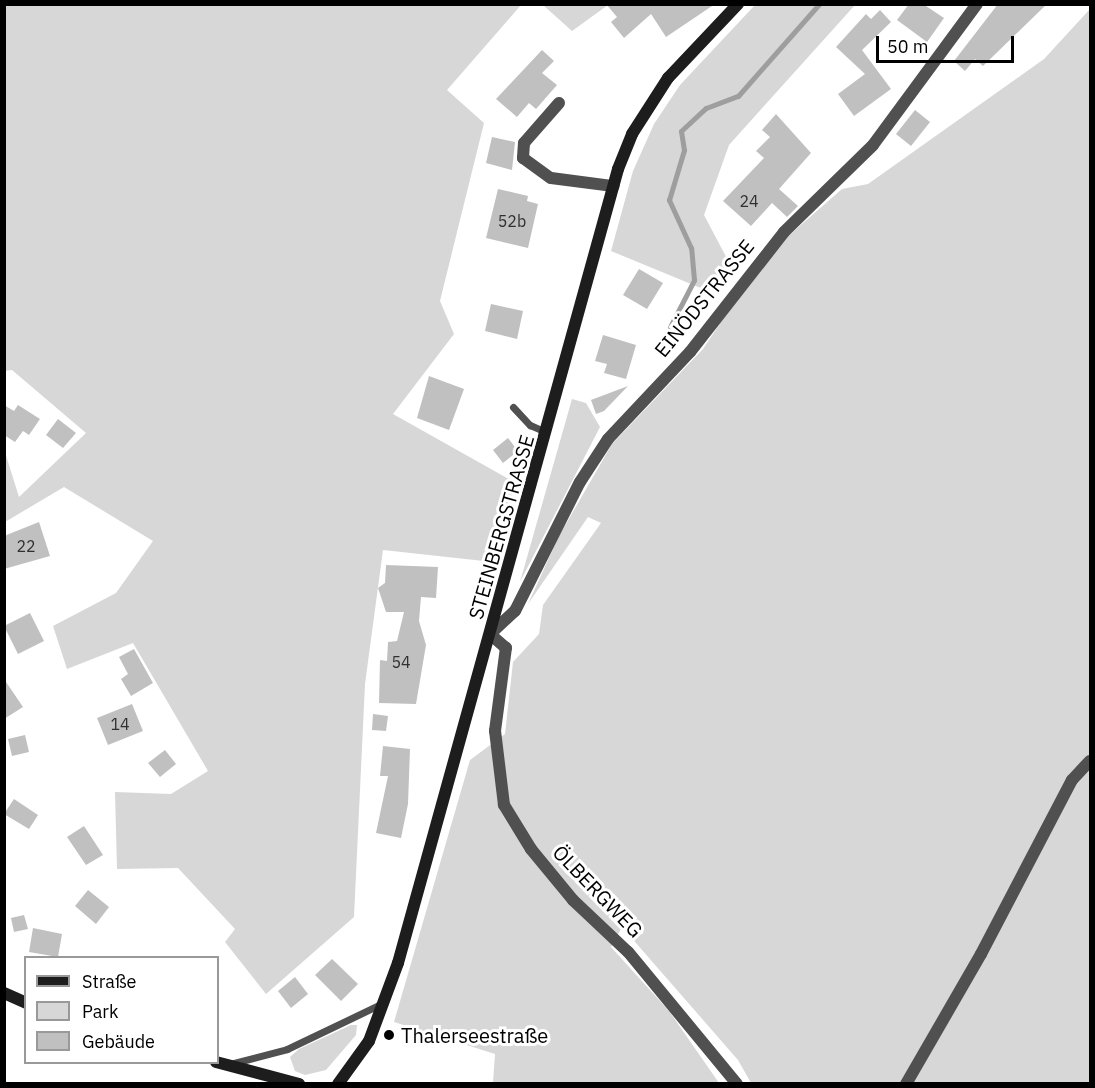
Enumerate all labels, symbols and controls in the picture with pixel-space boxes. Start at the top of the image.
scale bar [879,24,1017,62]
text: 50 m [887,35,929,58]
house number: 24 [739,191,759,211]
house number: 52b [498,211,526,231]
street label: EINÖDSTRASSE [649,234,759,362]
street label: STEINBERGSTRASSE [463,432,539,622]
house number: 22 [16,536,36,556]
house number: 54 [391,652,411,672]
house number: 14 [110,714,130,734]
street label: ÖLBERGWEG [548,840,648,942]
legend [24,956,219,1064]
text: Straße [82,970,136,993]
text: Park [82,1000,118,1023]
place label: Thalerseestraße [401,1023,548,1047]
marker: Thalerseestraße [382,1028,396,1042]
text: Gebäude [82,1030,155,1053]

